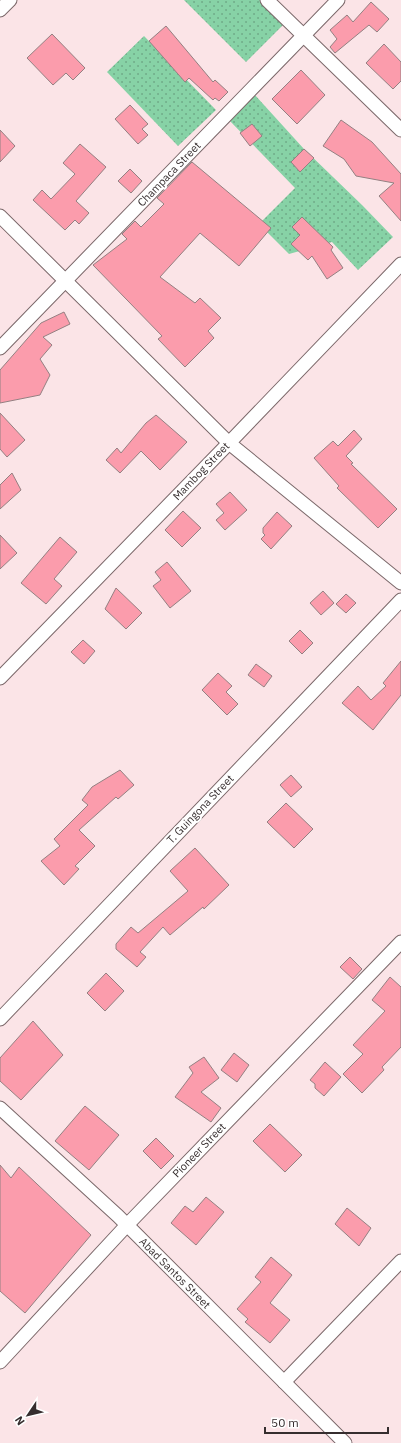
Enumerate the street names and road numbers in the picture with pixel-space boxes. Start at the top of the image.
street label: Champaca Street [134,138,204,209]
street label: Mambog Street [170,439,232,503]
street label: T. Guingona Street [163,771,237,846]
street label: Pioneer Street [169,1120,229,1180]
street label: Abad Santos Street [136,1234,214,1312]

